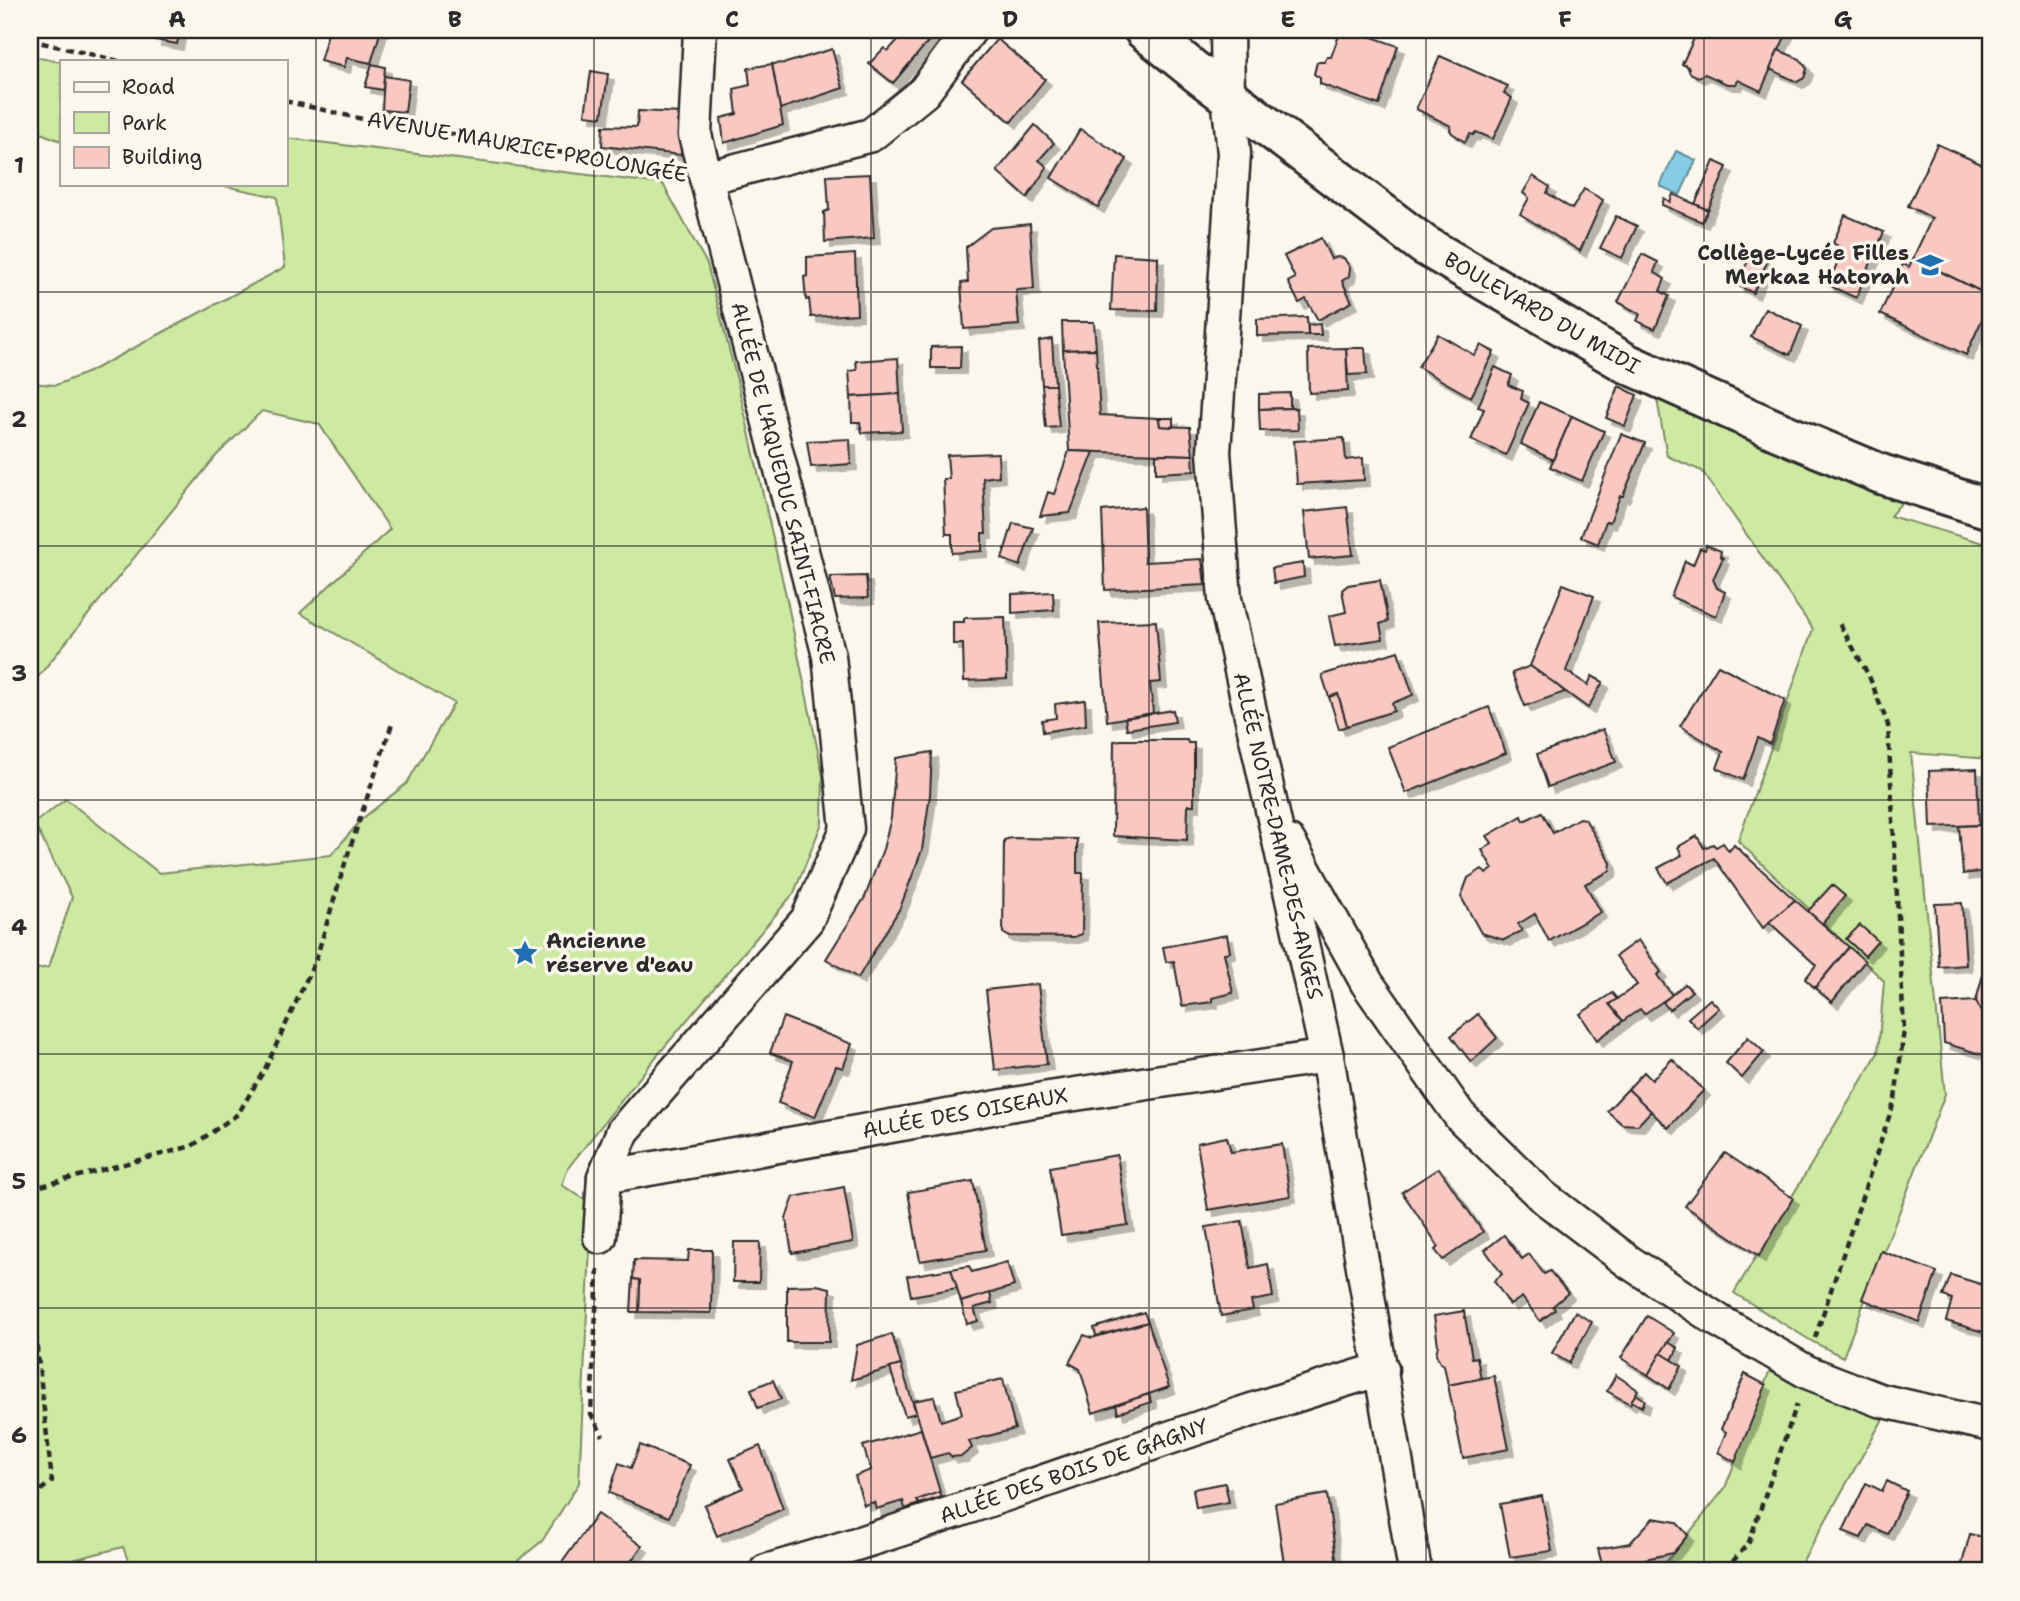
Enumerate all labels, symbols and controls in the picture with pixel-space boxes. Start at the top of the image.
text: A [168,4,186,34]
text: B [448,4,462,34]
text: C [725,4,739,34]
text: D [1002,4,1018,34]
text: E [1280,4,1296,34]
text: F [1558,4,1572,34]
text: G [1834,4,1853,34]
legend [60,60,287,186]
text: Road [122,73,175,101]
street label: AVENUE MAURICE PROLONGÉE [365,104,690,189]
text: Park [122,109,167,137]
text: Building [122,143,202,171]
text: 1 [14,150,24,180]
place label: Collège-Lycée Filles Merkaz Hatorah [1697,239,1909,291]
street label: BOULEVARD DU MIDI [1439,245,1645,381]
school or university icon: Collège-Lycée Filles Merkaz Hatorah [1915,250,1945,280]
street label: ALLÉE DE L'AQUEDUC SAINT-FIACRE [724,299,843,667]
text: 2 [11,404,27,434]
text: 3 [11,658,27,688]
street label: ALLÉE NOTRE-DAME-DES-ANGES [1227,670,1330,1002]
text: 4 [11,912,27,942]
place label: Ancienne réserve d'eau [546,927,694,979]
place icon: Ancienne réserve d'eau [510,938,540,968]
street label: ALLÉE DES OISEAUX [860,1080,1070,1145]
text: 5 [12,1166,26,1196]
street label: ALLÉE DES BOIS DE GAGNY [936,1411,1212,1530]
text: 6 [11,1420,27,1450]

